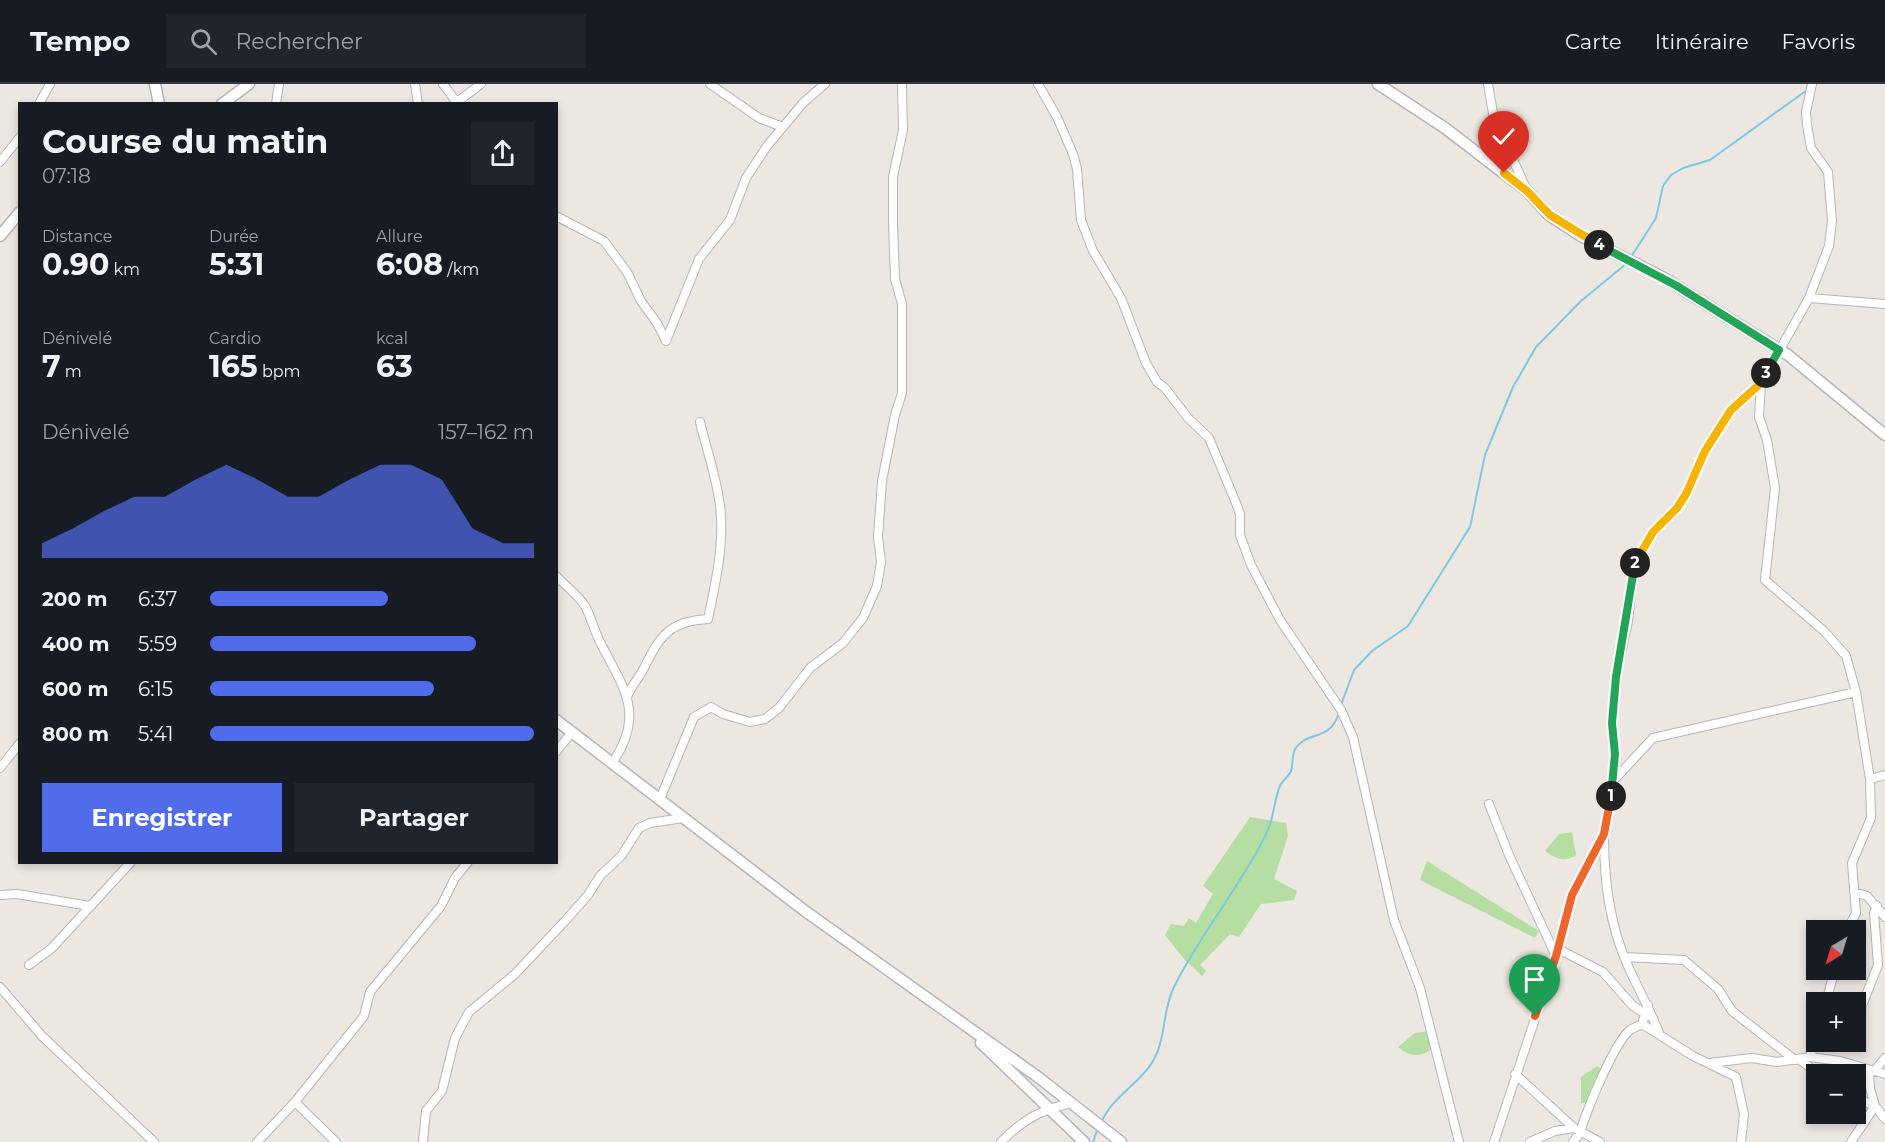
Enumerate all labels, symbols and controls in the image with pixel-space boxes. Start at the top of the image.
search box [166,14,586,68]
text: Tempo [30,24,130,58]
icon: search [187,25,220,58]
text: Rechercher [235,28,363,55]
text: Carte [1565,29,1622,54]
text: Itinéraire [1655,29,1749,54]
text: Favoris [1782,29,1855,54]
pin [1478,111,1529,173]
icon: check [1487,120,1520,153]
text: Course du matin [42,121,328,161]
button: share [471,122,534,185]
text: 07:18 [42,164,91,188]
text: Distance [42,227,112,246]
text: Durée [209,227,259,246]
text: Allure [376,227,423,246]
pin: 4 [1584,230,1614,260]
text: 4 [1593,235,1605,254]
text: 0.90 [42,246,109,283]
text: 5:31 [209,246,264,283]
text: 6:08 [376,246,443,283]
text: km [109,260,140,279]
text: /km [443,260,479,279]
text: Dénivelé [42,329,112,348]
text: Cardio [209,329,261,348]
text: kcal [376,329,408,348]
text: 7 [42,348,61,385]
text: 165 [209,348,258,385]
text: 63 [376,348,413,385]
pin: 3 [1751,358,1781,388]
text: m [61,362,82,381]
text: bpm [258,362,301,381]
text: 3 [1761,363,1771,382]
text: Dénivelé [42,420,130,444]
text: 157–162 m [438,420,534,444]
pin: 2 [1620,548,1650,578]
text: 2 [1630,553,1640,572]
text: 200 m [42,587,108,611]
text: 6:37 [138,587,177,611]
text: 400 m [42,632,110,656]
text: 5:59 [138,632,177,656]
text: 600 m [42,677,109,701]
text: 6:15 [138,677,173,701]
text: 800 m [42,722,109,746]
text: 5:41 [138,722,174,746]
pin: 1 [1596,781,1626,811]
button: Enregistrer [42,783,282,852]
button: Partager [294,783,534,852]
text: 1 [1608,786,1614,805]
north arrow [1806,920,1866,980]
map controls [1806,920,1866,1124]
pin [1509,954,1560,1016]
icon: arrive [1518,963,1551,996]
button: + [1806,992,1866,1052]
button: − [1806,1064,1866,1124]

